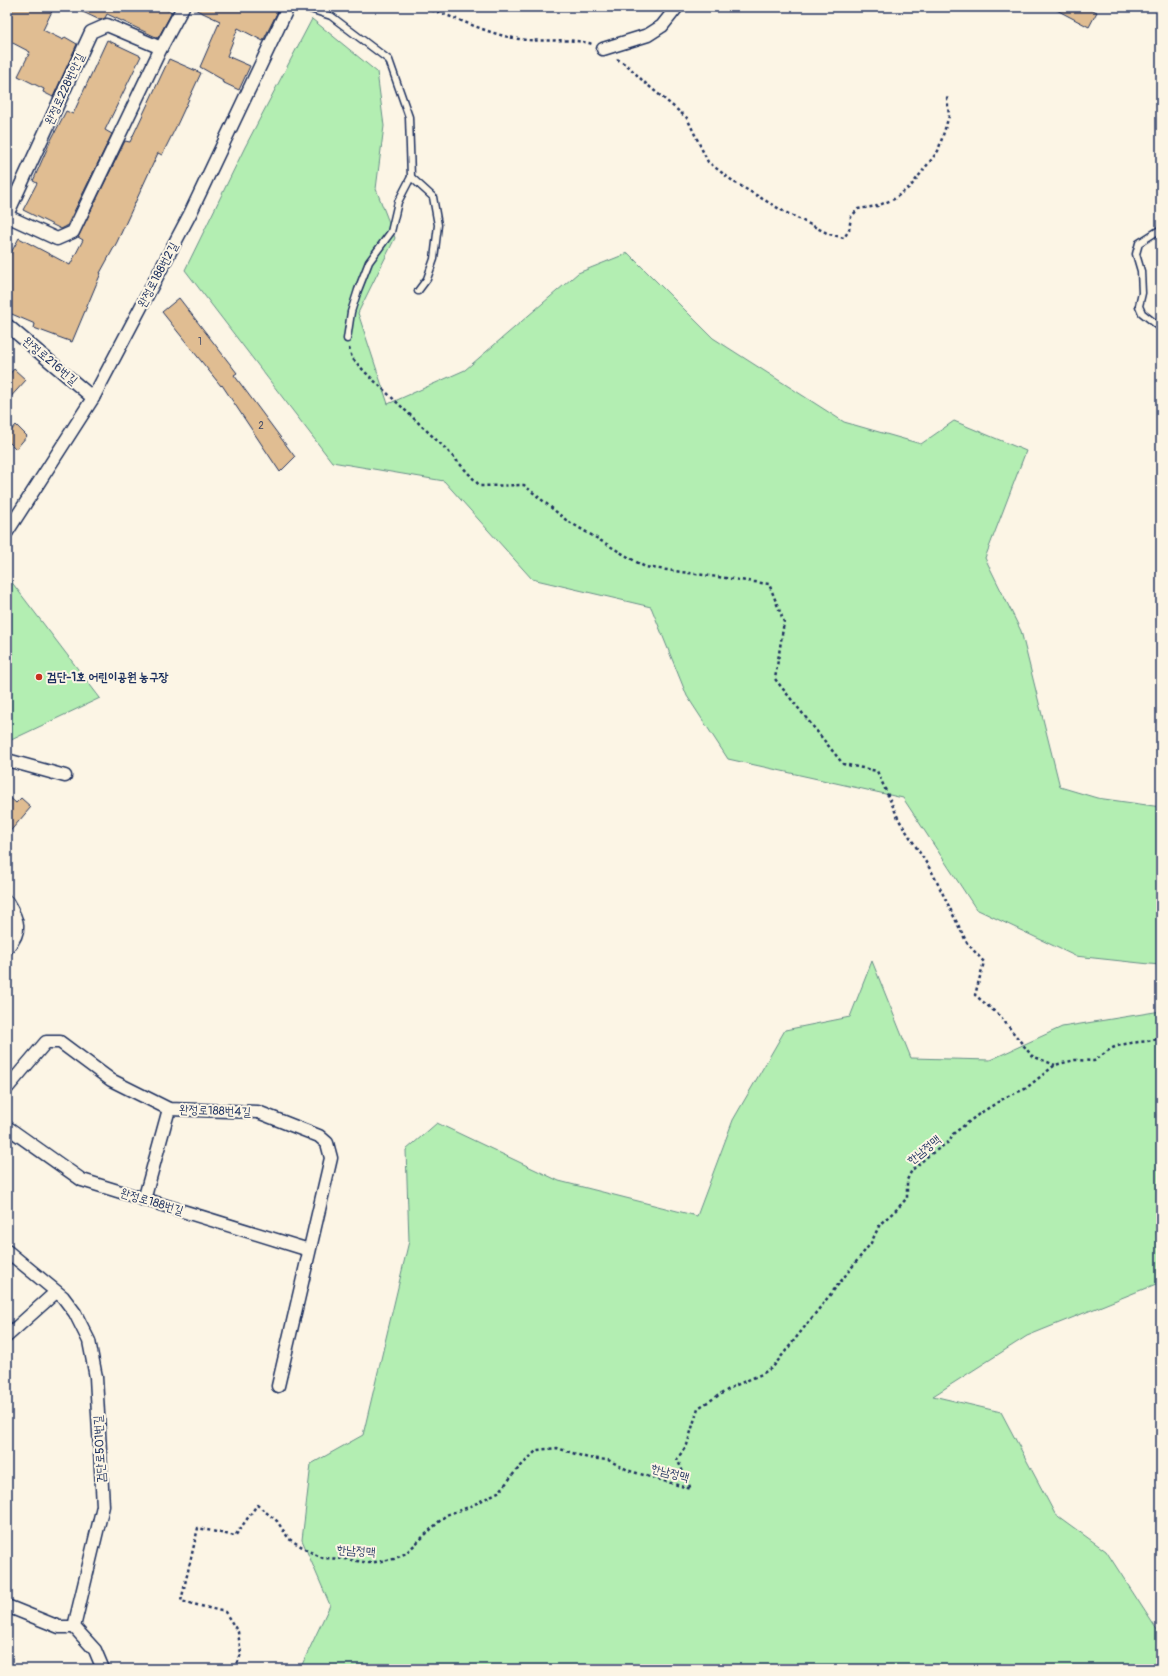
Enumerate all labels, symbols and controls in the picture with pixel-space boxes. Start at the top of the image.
street label: 완정로228번안길 [42,50,88,127]
street label: 완정로188번2길 [135,239,182,310]
street label: 완정로216번길 [20,334,81,388]
house number: 1 [198,336,202,348]
house number: 2 [258,420,264,432]
place label: 검단-1호 어린이공원 농구장 [47,670,169,685]
marker: 검단-1호 어린이공원 농구장 [34,672,44,682]
street label: 완정로188번4길 [179,1102,252,1120]
street label: 한남정맥 [904,1132,944,1168]
street label: 완정로188번길 [119,1185,186,1219]
street label: 검단로501번길 [91,1414,109,1483]
street label: 한남정맥 [649,1461,691,1485]
street label: 한남정맥 [336,1542,376,1560]

